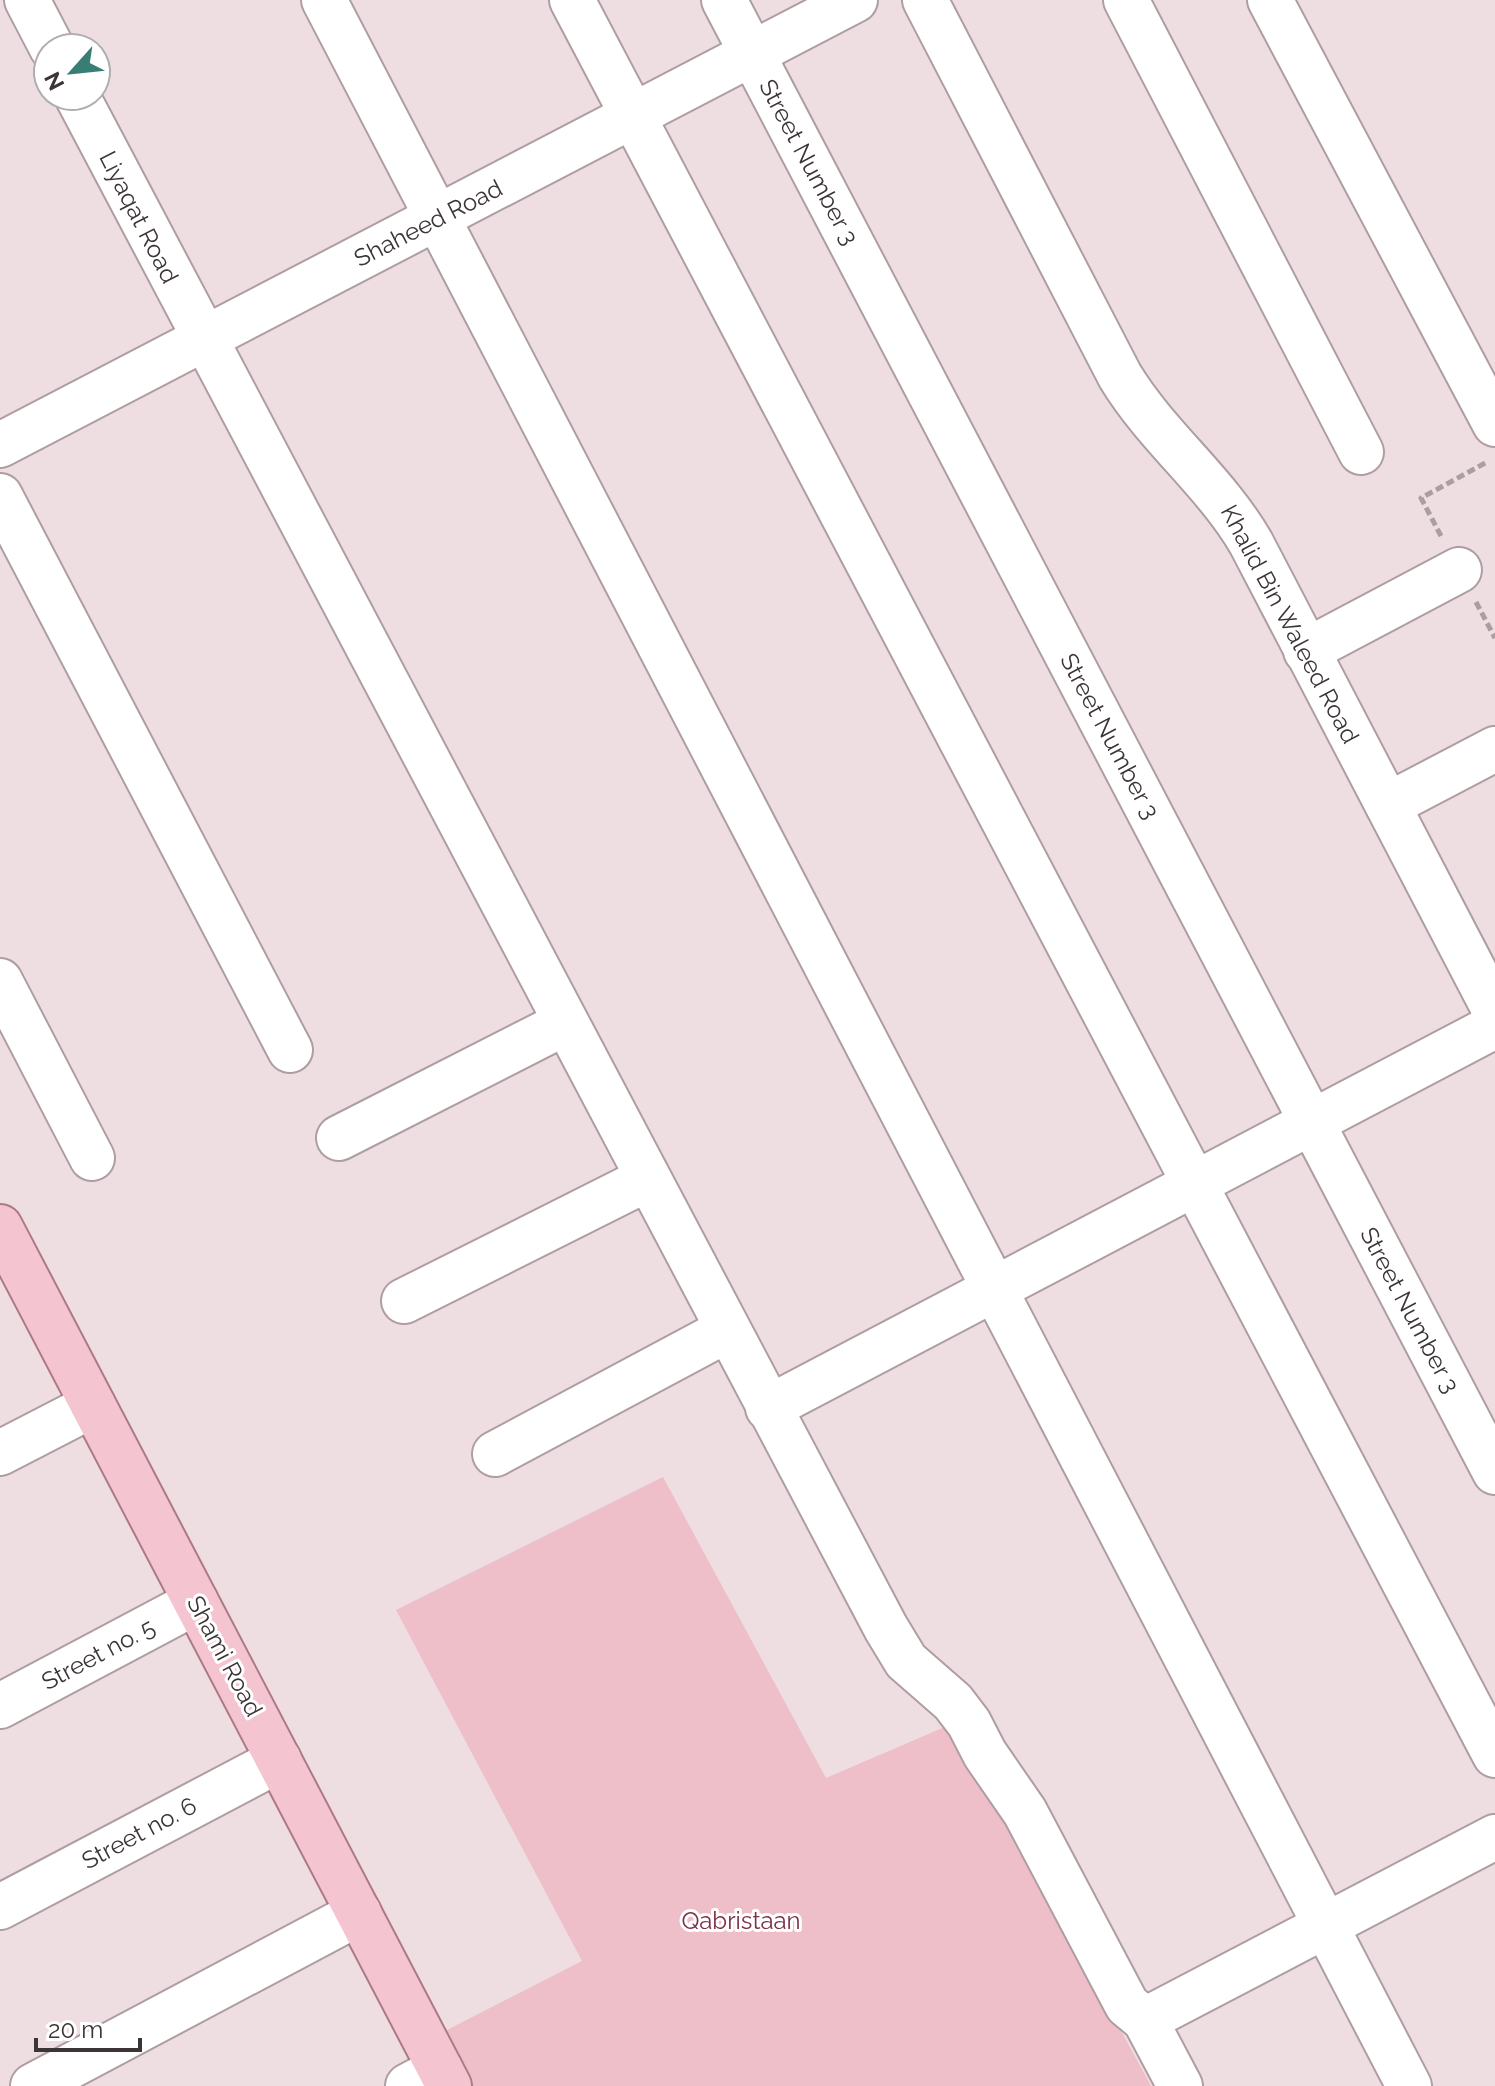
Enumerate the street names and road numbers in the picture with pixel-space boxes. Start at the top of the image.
street label: Street Number 3 [753,74,865,250]
street label: Liyaqat Road [93,146,185,288]
street label: Shaheed Road [349,173,507,273]
street label: Khalid Bin Waleed Road [1215,500,1365,748]
street label: Street Number 3 [1054,648,1166,824]
street label: Street Number 3 [1354,1222,1466,1398]
street label: Shami Road [181,1591,269,1721]
street label: Street no. 5 [36,1612,160,1696]
street label: Street no. 6 [77,1791,201,1875]

